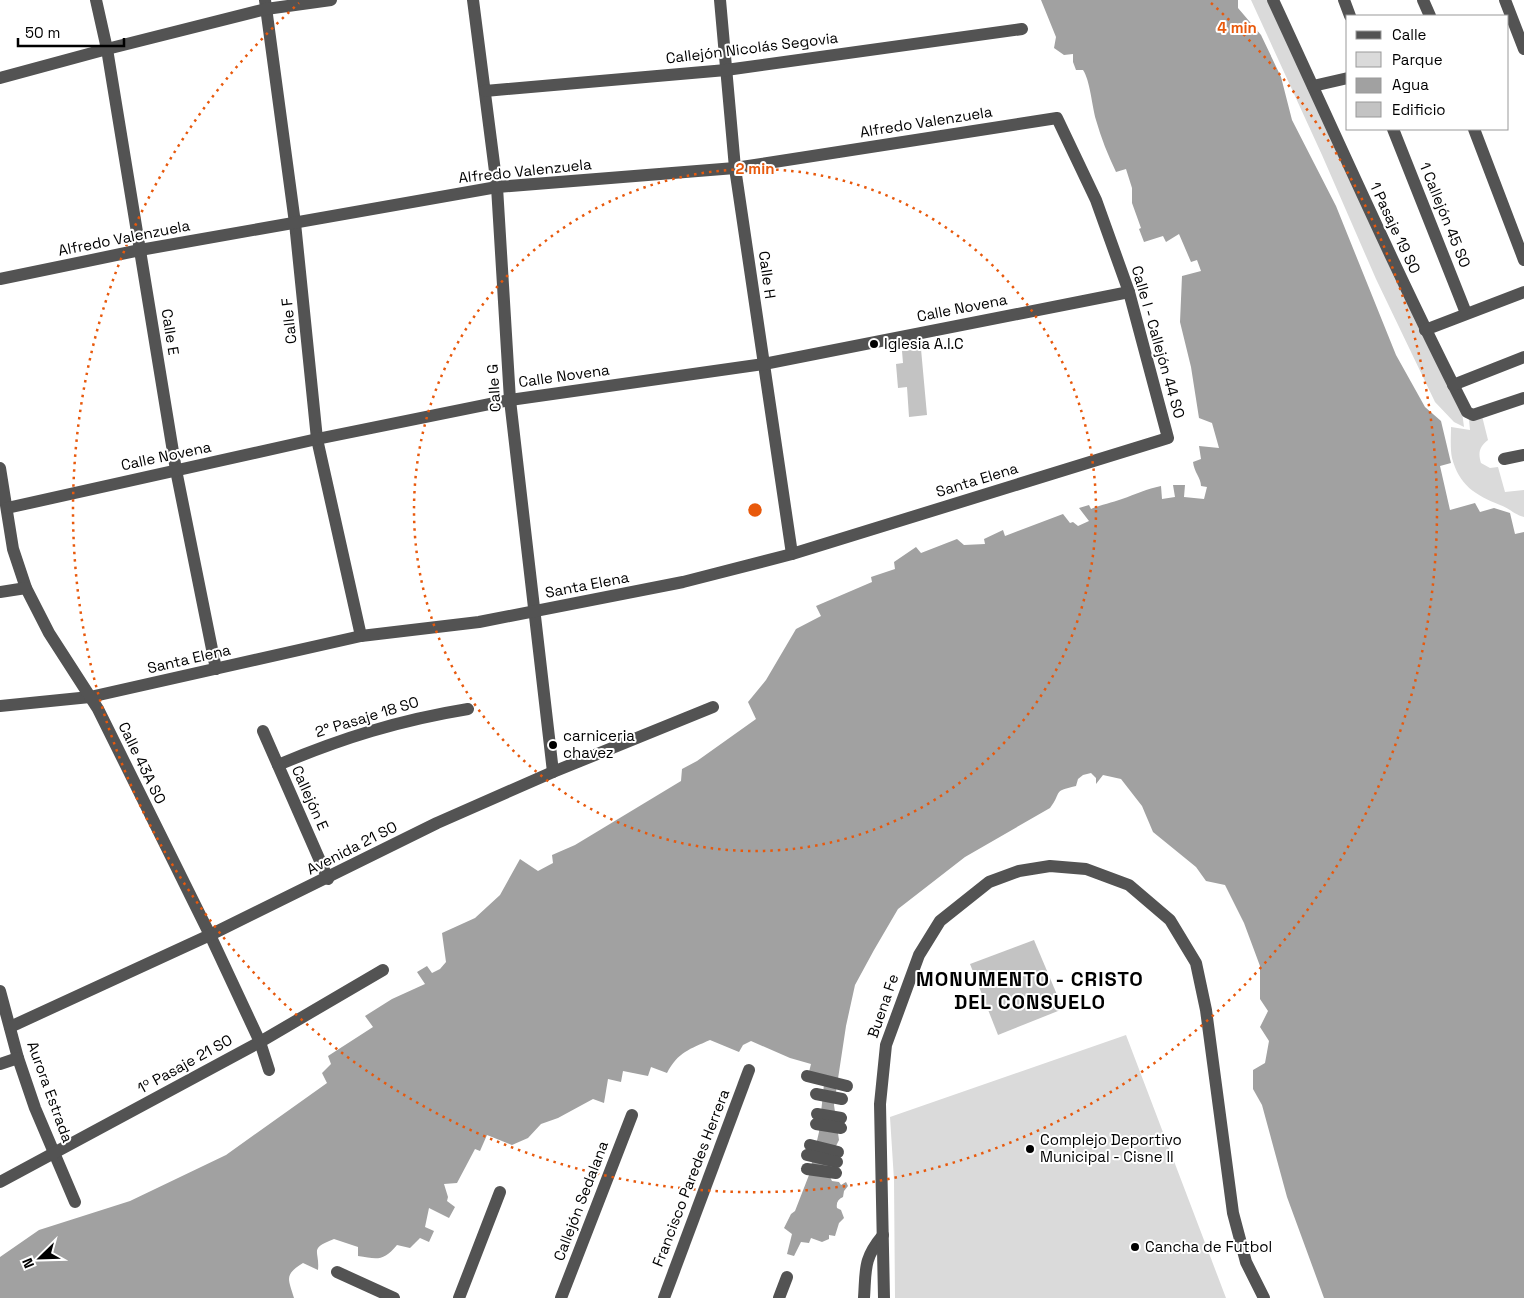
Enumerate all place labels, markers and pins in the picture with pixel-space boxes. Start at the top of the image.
place label: Iglesia A.I.C [884,334,964,353]
marker: Iglesia A.I.C [868,338,880,350]
centre of rings [746,501,764,519]
place label: carniceria chavez [563,726,635,762]
marker: carniceria chavez [547,739,559,751]
place label: Complejo Deportivo Municipal - Cisne II [1040,1130,1182,1166]
marker: Complejo Deportivo Municipal - Cisne II [1024,1143,1036,1155]
place label: Cancha de Futbol [1145,1237,1272,1256]
marker: Cancha de Futbol [1129,1241,1141,1253]

